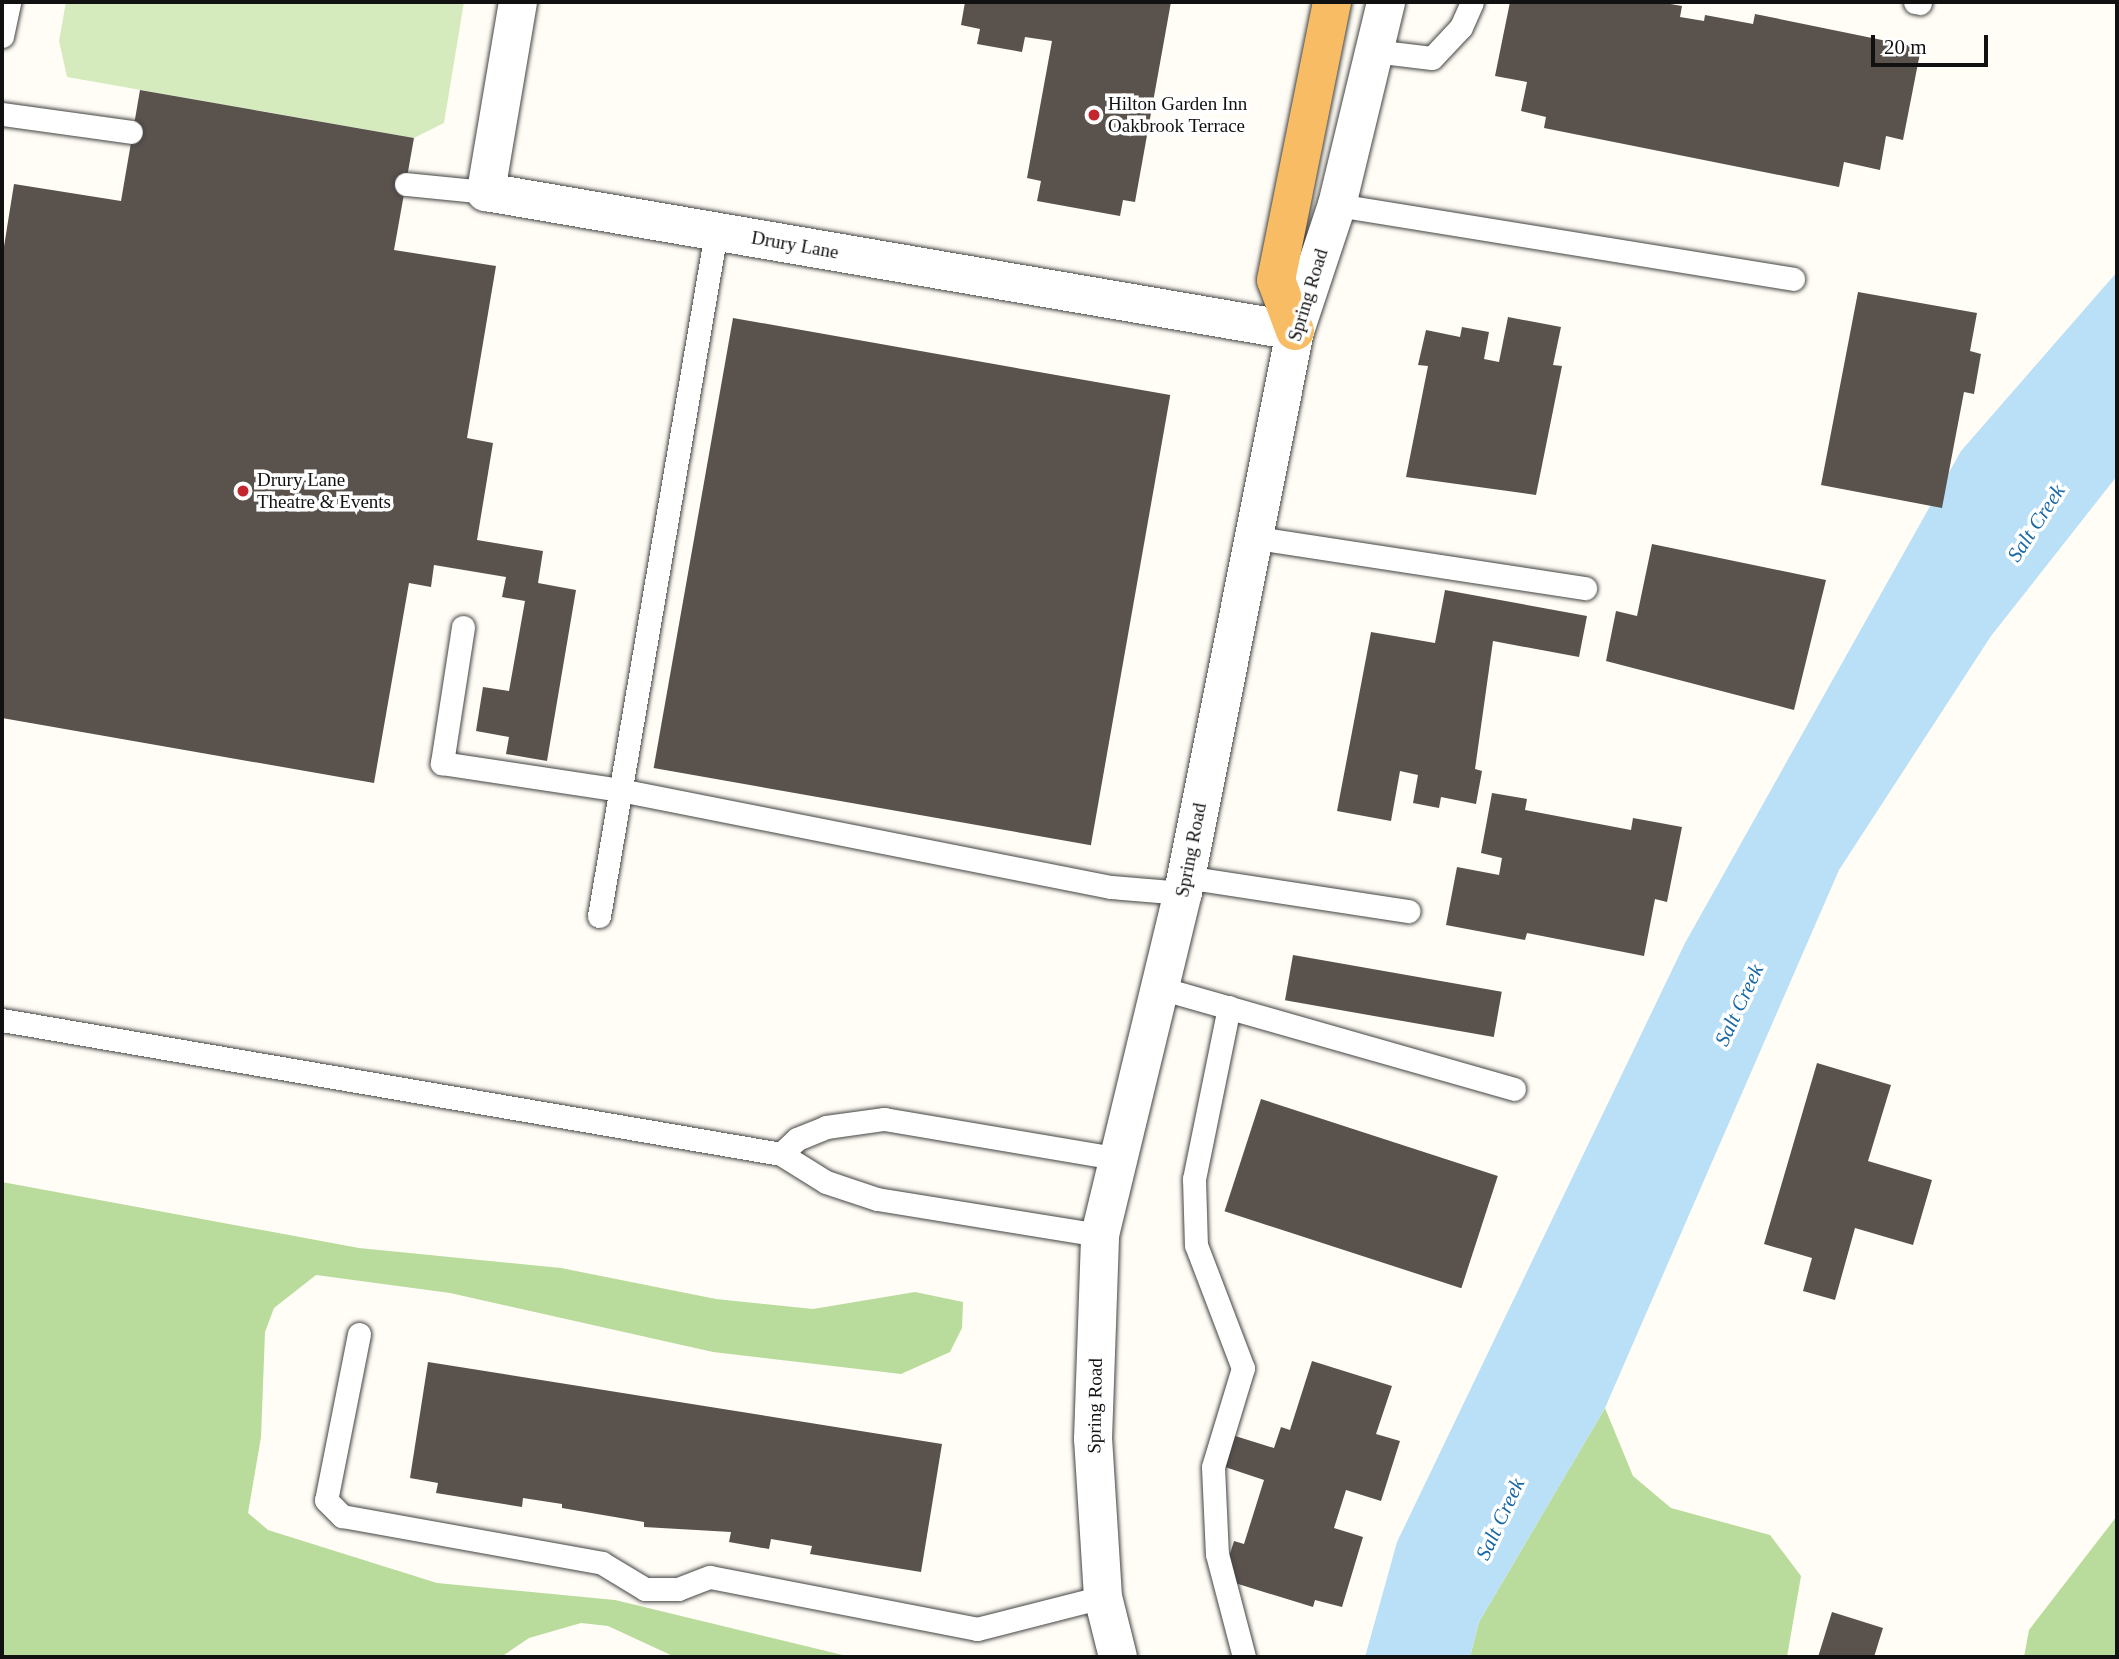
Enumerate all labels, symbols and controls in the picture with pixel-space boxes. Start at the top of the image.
scale bar [1874,21,1991,65]
text: 20 m [1884,35,1927,59]
place label: Hilton Garden Inn Oakbrook Terrace [1108,93,1247,137]
marker: Hilton Garden Inn Oakbrook Terrace [1086,107,1102,123]
street label: Drury Lane [750,226,840,264]
street label: Spring Road [1283,246,1333,344]
place label: Drury Lane Theatre & Events [257,469,391,513]
water label: Salt Creek [2002,480,2070,566]
marker: Drury Lane Theatre & Events [235,483,251,499]
street label: Spring Road [1171,801,1211,899]
water label: Salt Creek [1709,960,1769,1050]
street label: Spring Road [1083,1358,1107,1454]
water label: Salt Creek [1470,1474,1530,1564]

